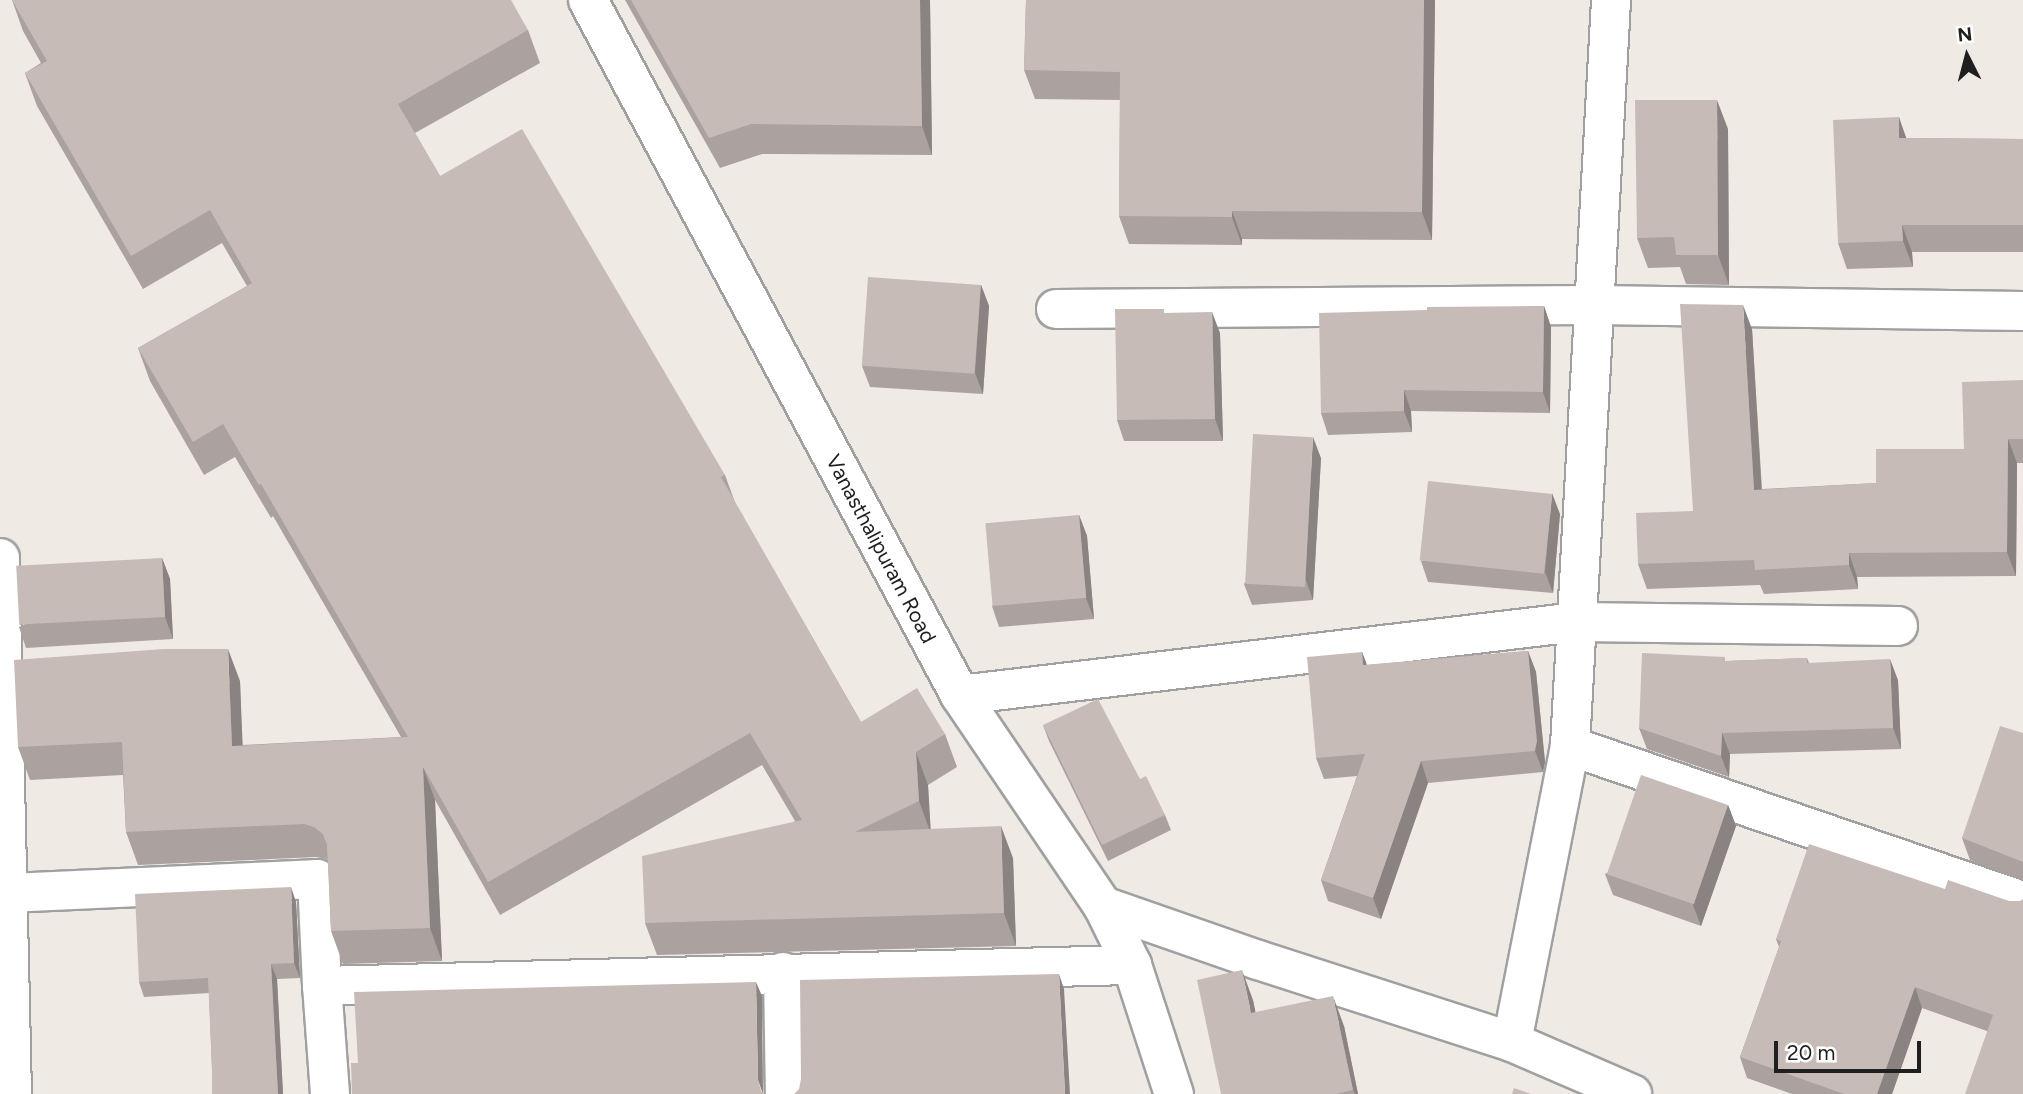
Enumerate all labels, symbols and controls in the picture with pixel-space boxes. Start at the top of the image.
north arrow [1932,21,2002,91]
text: N [1956,22,1973,47]
street label: Vanasthalipuram Road [821,450,941,648]
scale bar [1778,1028,1925,1072]
text: 20 m [1787,1040,1835,1065]

